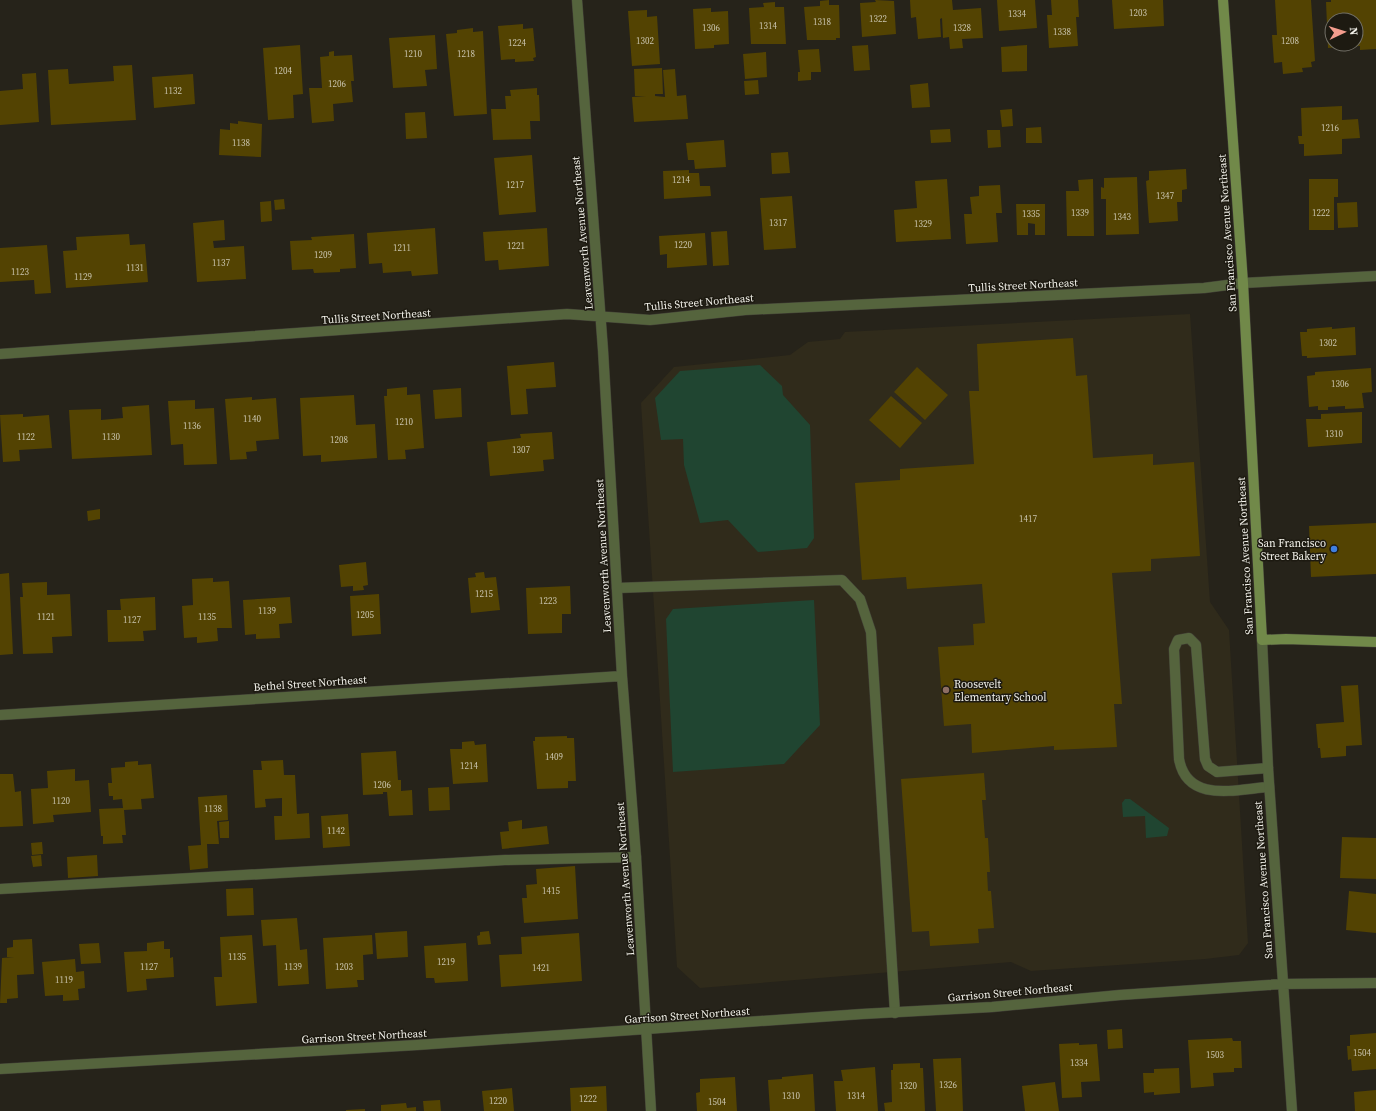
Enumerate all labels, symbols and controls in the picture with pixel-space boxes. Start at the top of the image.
house number: 1203 [1129,7,1147,19]
house number: 1334 [1008,8,1026,20]
north arrow [1324,12,1364,52]
house number: 1322 [869,13,887,25]
house number: 1318 [813,16,831,28]
house number: 1314 [759,20,777,32]
house number: 1306 [702,22,720,34]
house number: 1328 [953,22,971,34]
house number: 1338 [1053,26,1071,38]
text: N [1346,27,1361,36]
house number: 1302 [636,35,654,47]
house number: 1208 [1281,35,1299,47]
house number: 1224 [508,37,526,49]
house number: 1210 [404,48,422,60]
house number: 1218 [457,48,475,60]
house number: 1204 [274,65,292,77]
house number: 1206 [328,78,346,90]
house number: 1132 [164,85,182,97]
house number: 1216 [1321,122,1339,134]
house number: 1138 [232,137,250,149]
street label: San Francisco Avenue Northeast [1214,153,1240,312]
street label: Leavenworth Avenue Northeast [568,155,597,310]
house number: 1214 [672,174,690,186]
house number: 1217 [506,179,524,191]
house number: 1347 [1156,190,1174,202]
house number: 1339 [1071,207,1089,219]
house number: 1222 [1312,207,1330,219]
house number: 1335 [1022,208,1040,220]
house number: 1343 [1113,211,1131,223]
house number: 1317 [769,217,787,229]
house number: 1329 [914,218,932,230]
house number: 1220 [674,239,692,251]
house number: 1221 [507,240,525,252]
house number: 1211 [393,242,411,254]
house number: 1209 [314,249,332,261]
house number: 1137 [212,257,230,269]
house number: 1131 [126,262,144,274]
house number: 1123 [11,266,29,278]
house number: 1129 [74,271,92,283]
street label: Tullis Street Northeast [968,275,1078,296]
street label: Tullis Street Northeast [644,290,755,315]
street label: Tullis Street Northeast [321,305,432,328]
house number: 1302 [1319,337,1337,349]
house number: 1306 [1331,378,1349,390]
house number: 1140 [243,413,261,425]
house number: 1210 [395,416,413,428]
house number: 1136 [183,420,201,432]
house number: 1310 [1325,428,1343,440]
house number: 1122 [17,431,35,443]
house number: 1130 [102,431,120,443]
house number: 1208 [330,434,348,446]
house number: 1307 [512,444,530,456]
street label: San Francisco Avenue Northeast [1234,476,1257,635]
street label: Leavenworth Avenue Northeast [592,478,615,633]
house number: 1417 [1019,513,1037,525]
place label: San Francisco Street Bakery [1258,536,1326,564]
marker: San Francisco Street Bakery [1329,544,1339,554]
house number: 1215 [475,588,493,600]
house number: 1223 [539,595,557,607]
house number: 1139 [258,605,276,617]
house number: 1205 [356,609,374,621]
house number: 1121 [37,611,55,623]
house number: 1135 [198,611,216,623]
house number: 1127 [123,614,141,626]
street label: Bethel Street Northeast [253,672,368,695]
place label: Roosevelt Elementary School [954,677,1046,705]
marker: Roosevelt Elementary School [941,685,951,695]
house number: 1409 [545,751,563,763]
house number: 1214 [460,760,478,772]
house number: 1206 [373,779,391,791]
house number: 1120 [52,795,70,807]
street label: San Francisco Avenue Northeast [1250,800,1276,959]
street label: Leavenworth Avenue Northeast [613,801,638,956]
house number: 1138 [204,803,222,815]
house number: 1142 [327,825,345,837]
house number: 1415 [542,885,560,897]
house number: 1135 [228,951,246,963]
house number: 1219 [437,956,455,968]
house number: 1127 [140,961,158,973]
house number: 1139 [284,961,302,973]
house number: 1203 [335,961,353,973]
house number: 1421 [532,962,550,974]
house number: 1119 [55,974,73,986]
street label: Garrison Street Northeast [947,980,1073,1005]
street label: Garrison Street Northeast [624,1004,750,1027]
street label: Garrison Street Northeast [301,1026,427,1047]
house number: 1504 [1353,1047,1371,1059]
house number: 1503 [1206,1049,1224,1061]
house number: 1334 [1070,1057,1088,1069]
house number: 1326 [939,1079,957,1091]
house number: 1320 [899,1080,917,1092]
house number: 1310 [782,1090,800,1102]
house number: 1314 [847,1090,865,1102]
house number: 1222 [579,1093,597,1105]
house number: 1220 [489,1095,507,1107]
house number: 1504 [708,1096,726,1108]

